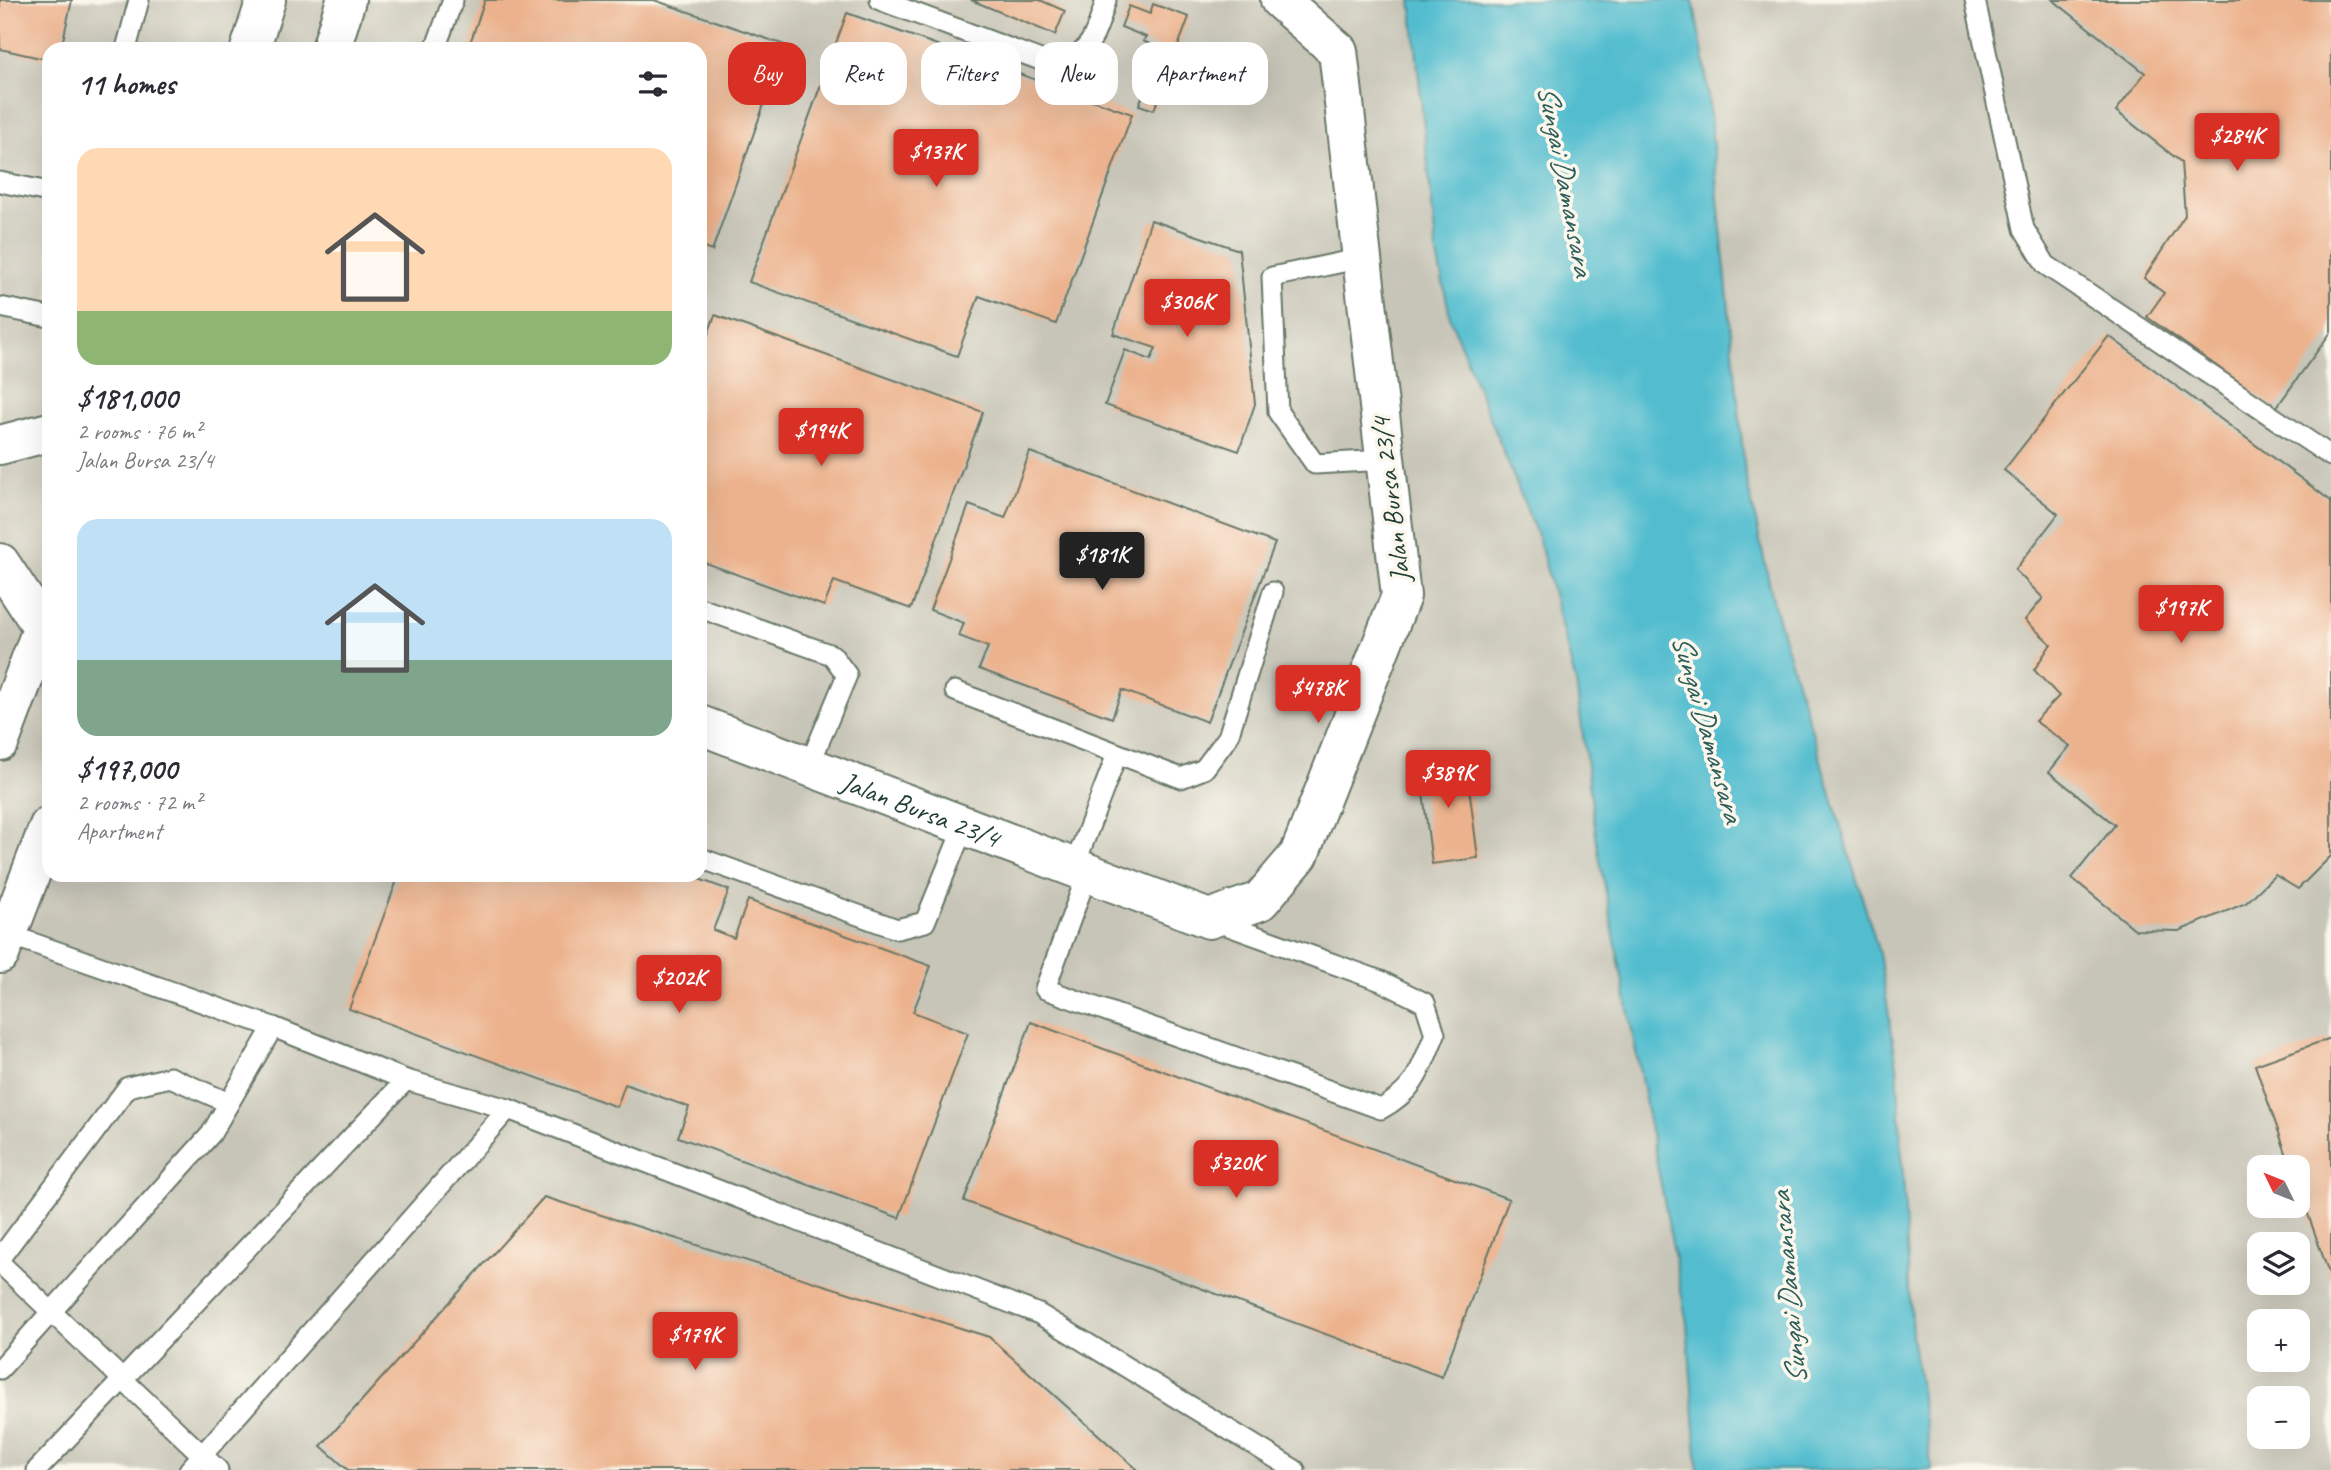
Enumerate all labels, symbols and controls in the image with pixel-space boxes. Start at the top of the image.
chip: Buy [728,42,806,105]
chip: Rent [820,42,907,105]
chip: Filters [921,42,1021,105]
chip: New [1035,42,1118,105]
chip: Apartment [1132,42,1268,105]
text: 11 homes [77,65,175,103]
icon: filters [634,65,672,103]
water label: Sungai Damansara [1529,81,1604,281]
pin: $284K [2188,114,2286,173]
text: $284K [2210,121,2264,150]
pin: $137K [887,130,985,189]
text: $137K [910,137,963,166]
icon: home [312,194,438,320]
pin: $306K [1138,280,1236,339]
text: $306K [1160,287,1214,316]
text: $181,000 [77,379,177,417]
pin: $194K [772,408,870,468]
street label: Jalan Bursa 23/4 [1363,413,1418,587]
text: $194K [795,416,847,445]
text: 2 rooms · 76 m² [77,417,201,446]
text: Jalan Bursa 23/4 [77,446,214,475]
pin: $181K [1053,532,1151,592]
text: $181K [1075,540,1129,569]
icon: home [312,565,438,691]
pin: $197K [2132,586,2230,645]
text: $197K [2155,593,2207,622]
water label: Sungai Damansara [1663,630,1754,829]
pin: $478K [1269,666,1367,725]
text: $478K [1292,673,1345,702]
text: $197,000 [77,750,177,788]
pin: $389K [1399,750,1497,810]
text: $389K [1422,758,1474,787]
street label: Jalan Bursa 23/4 [835,763,1007,856]
text: 2 rooms · 72 m² [77,788,201,817]
text: Apartment [77,817,162,846]
pin: $202K [630,956,728,1015]
text: $202K [652,963,706,992]
pin: $320K [1187,1140,1285,1200]
text: $320K [1209,1148,1263,1177]
north arrow [2247,1155,2310,1218]
map controls [2247,1155,2310,1449]
water label: Sungai Damansara [1760,1187,1815,1386]
button: layers [2247,1232,2310,1295]
button: + [2247,1309,2310,1372]
pin: $179K [646,1312,744,1372]
text: $179K [669,1320,721,1349]
button: − [2247,1386,2310,1449]

